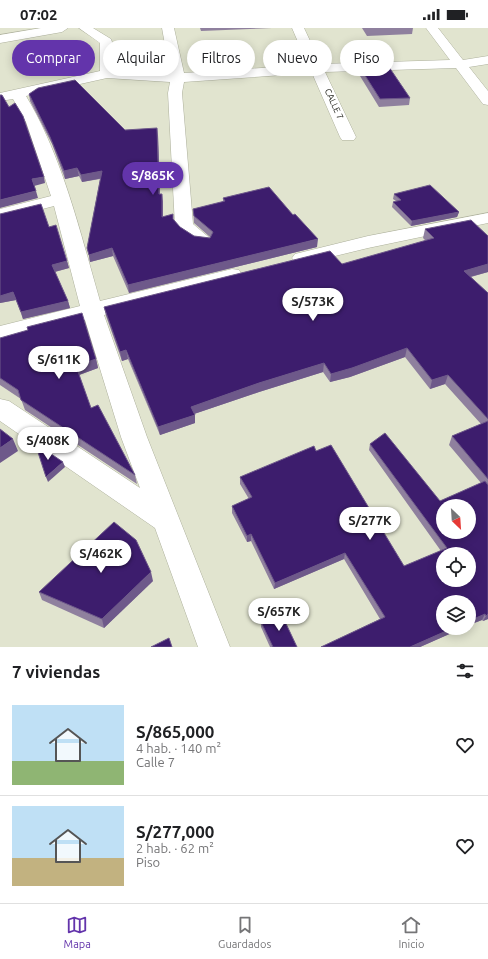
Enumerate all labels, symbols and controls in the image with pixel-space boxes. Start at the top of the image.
text: 07:02 [20,6,58,23]
chip: Comprar [12,40,95,76]
chip: Alquilar [103,40,179,76]
chip: Filtros [187,40,255,76]
chip: Nuevo [263,40,332,76]
chip: Piso [340,40,394,76]
street label: CALLE 7 [323,87,345,121]
pin: S/865K [120,162,186,196]
text: S/865K [131,168,175,182]
pin: S/573K [280,288,346,322]
text: S/573K [291,294,335,308]
pin: S/611K [26,346,92,380]
text: S/611K [37,352,81,366]
pin: S/408K [15,427,81,461]
text: S/408K [26,433,70,447]
north arrow [436,499,476,539]
map controls [436,499,476,635]
pin: S/277K [337,507,403,541]
text: S/277K [348,513,392,527]
pin: S/462K [68,540,134,574]
text: S/462K [79,546,123,560]
button: locate [436,547,476,587]
button: layers [436,595,476,635]
pin: S/657K [246,598,312,632]
text: S/657K [257,604,301,618]
icon: filters [454,660,476,682]
text: 7 viviendas [12,662,100,681]
icon: home [44,721,92,769]
text: S/865,000 [136,722,214,741]
icon: heart [454,734,476,756]
text: 4 hab. · 140 m² [136,741,221,755]
text: Calle 7 [136,755,175,769]
icon: home [44,822,92,870]
text: S/277,000 [136,822,214,841]
icon: heart [454,835,476,857]
text: 2 hab. · 62 m² [136,841,214,855]
text: Piso [136,855,160,869]
tab: Mapa [64,914,91,950]
tab: Guardados [218,914,271,950]
tab: Inicio [398,914,424,950]

